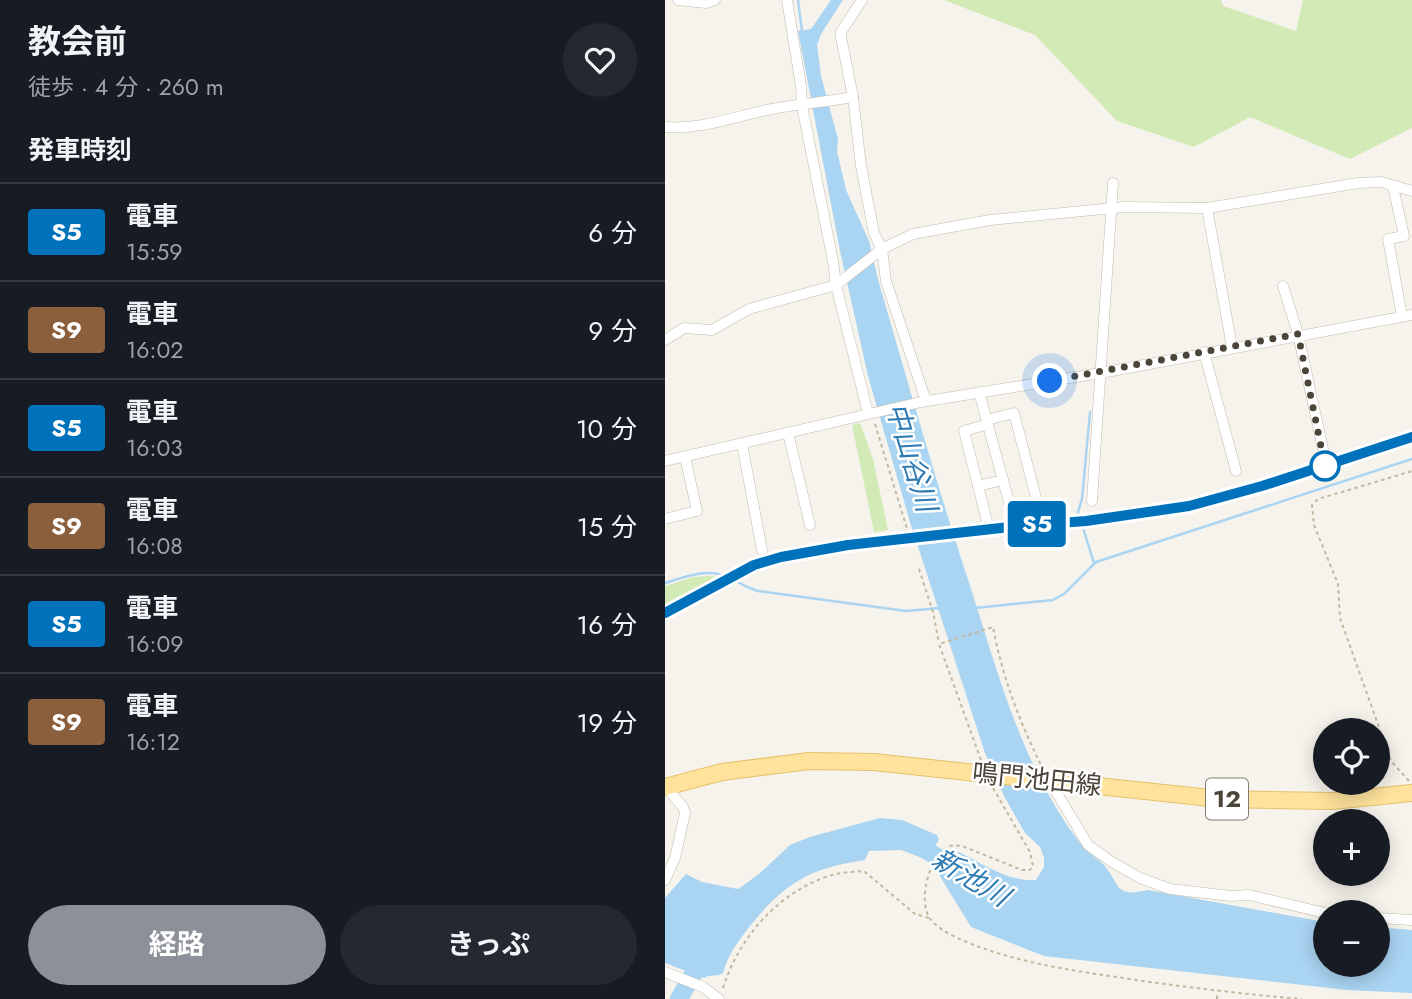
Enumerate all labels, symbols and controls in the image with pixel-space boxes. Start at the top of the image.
text: 教会前 [28,18,127,65]
button: heart [563,23,637,97]
text: 徒歩 · 4 分 · 260 m [28,70,224,104]
text: 発車時刻 [28,131,132,169]
text: 電車 [126,197,178,235]
text: S5 [51,214,82,249]
text: 6 分 [588,214,637,252]
text: 15:59 [126,235,182,269]
text: 電車 [126,295,178,333]
text: S9 [51,312,82,347]
text: 9 分 [588,312,637,350]
text: 16:02 [126,333,183,367]
your location [1032,363,1067,398]
text: 電車 [126,393,178,431]
water label: 中山谷川 [876,398,948,520]
text: S5 [51,410,82,445]
text: 10 分 [576,410,637,448]
text: 16:03 [126,431,183,465]
unlabelled marker [1310,451,1340,481]
text: 電車 [126,491,178,529]
line badge: S5 [1005,501,1069,547]
text: S5 [1022,506,1052,541]
text: S9 [51,508,82,543]
text: 15 分 [577,508,637,546]
text: 16:08 [126,529,183,563]
text: 電車 [126,589,178,627]
text: S5 [51,606,82,641]
text: 16 分 [577,606,637,644]
text: 16:09 [126,627,184,661]
text: 電車 [126,687,178,725]
text: S9 [51,704,82,739]
text: 19 分 [577,704,637,742]
map controls [1313,718,1390,977]
button: locate [1313,718,1390,795]
text: 16:12 [126,725,180,759]
street label: 鳴門池田線 [970,753,1104,805]
road number: 12 [1206,778,1248,820]
button: + [1313,809,1390,886]
water label: 新池川 [924,838,1020,918]
button: − [1313,900,1390,977]
button: 経路 [28,905,326,985]
button: きっぷ [340,905,637,985]

